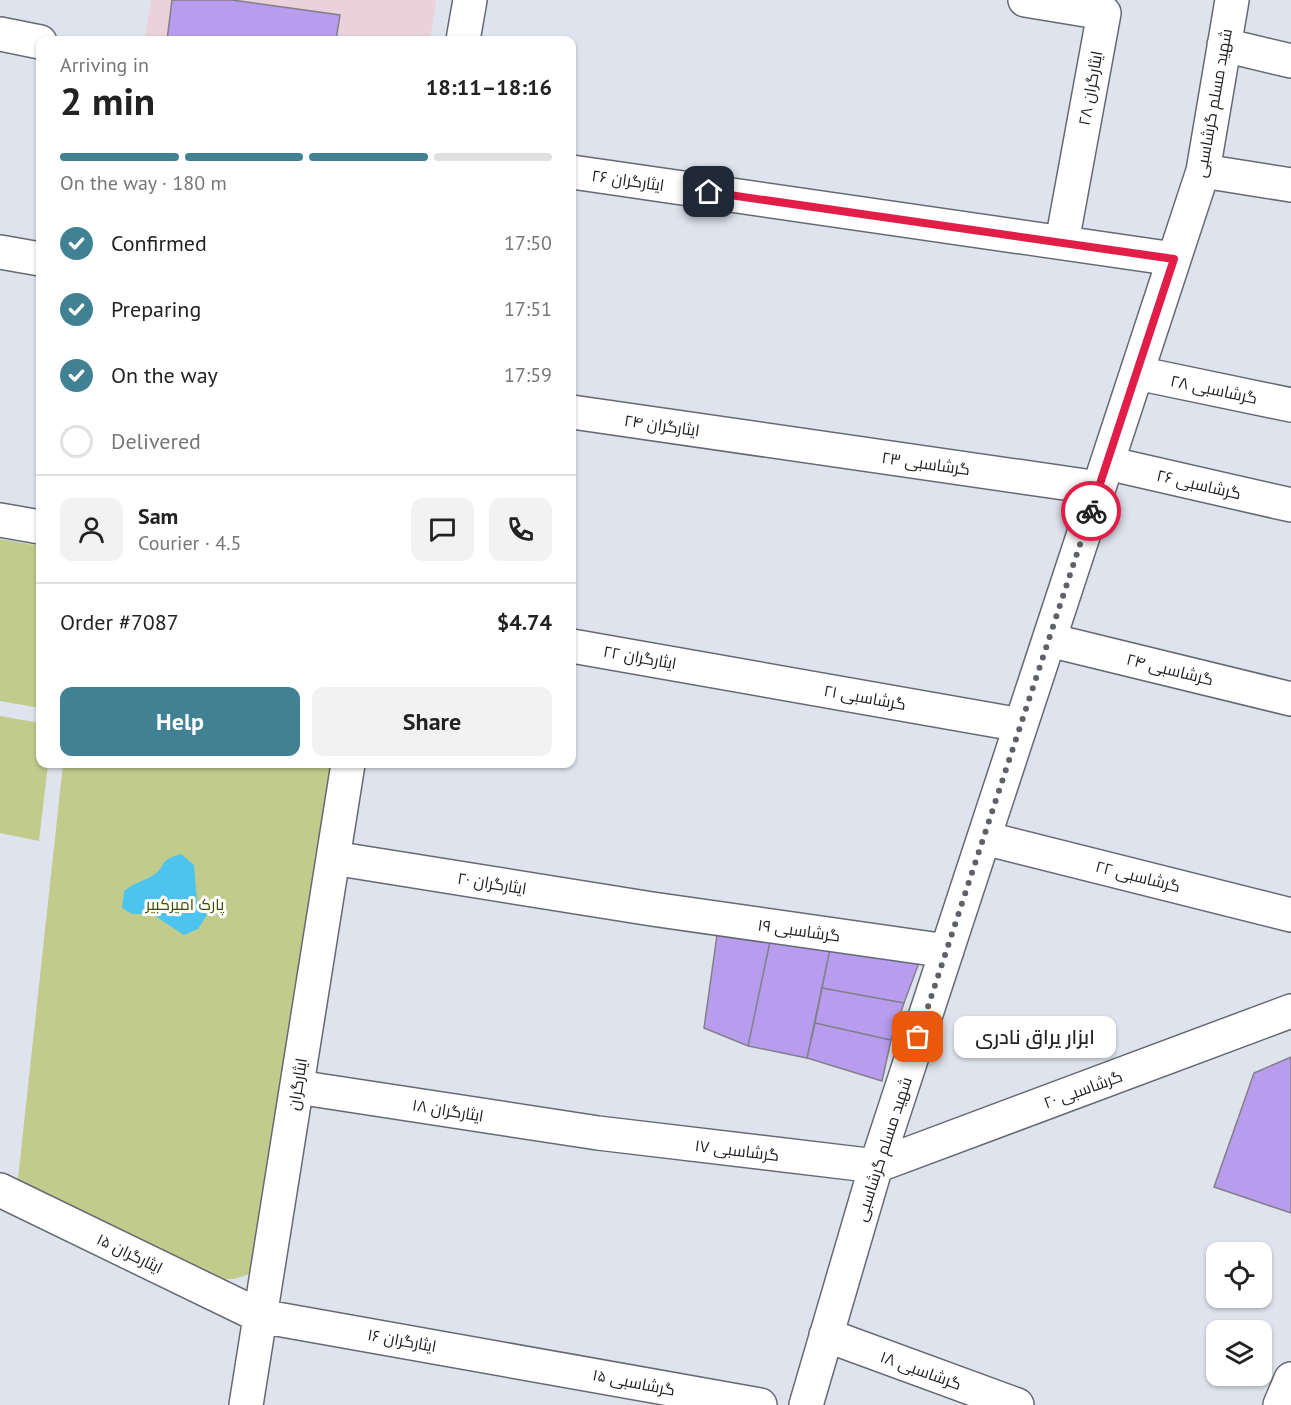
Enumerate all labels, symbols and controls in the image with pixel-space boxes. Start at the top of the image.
street label: شهید مسلم گرشاسبی [1190,27,1238,179]
street label: ایثارگران ۲۸ [1074,49,1107,127]
text: Arriving in [60,52,149,78]
text: 18:11–18:16 [426,73,552,101]
text: 2 min [60,75,155,126]
street label: ایثارگران ۲۶ [590,165,666,196]
pin [683,166,734,217]
text: On the way · 180 m [60,170,227,196]
icon: home [692,175,725,208]
icon: check [60,227,93,260]
text: Confirmed [111,229,207,257]
text: 17:50 [504,230,552,256]
icon: check [60,293,93,326]
text: Preparing [111,295,201,323]
text: 17:51 [504,296,552,322]
icon: check [60,359,93,392]
text: On the way [111,361,218,389]
text: 17:59 [504,362,552,388]
street label: گرشاسبی ۲۸ [1169,370,1259,409]
street label: ایثارگران ۲۴ [623,410,701,441]
text: Delivered [111,427,201,455]
street label: گرشاسبی ۲۳ [880,447,972,480]
street label: گرشاسبی ۲۶ [1155,465,1243,504]
courier [1061,481,1121,541]
icon: bike [1075,495,1108,528]
button: person [60,498,123,561]
button: chat [411,498,474,561]
button: phone [489,498,552,561]
text: Sam [138,502,178,530]
text: Courier · 4.5 [138,530,241,556]
text: Order #7087 [60,608,179,636]
text: $4.74 [497,608,552,636]
street label: ایثارگران ۲۲ [602,641,678,674]
street label: گرشاسبی ۲۴ [1124,649,1216,690]
street label: گرشاسبی ۲۱ [822,680,908,715]
button: Help [60,687,300,756]
button: Share [312,687,552,756]
street label: گرشاسبی ۲۲ [1093,856,1183,897]
street label: ایثارگران ۲۰ [456,868,528,899]
park label: پارک امیرکبیر [145,894,225,916]
street label: گرشاسبی ۱۹ [756,914,842,947]
pin [892,1011,943,1062]
callout: ابزار یراق نادری [954,1016,1116,1058]
icon: bag [901,1020,934,1053]
text: ابزار یراق نادری [975,1024,1095,1050]
street label: ایثارگران [283,1056,312,1112]
street label: گرشاسبی ۲۰ [1041,1066,1125,1113]
street label: شهید مسلم گرشاسبی [850,1074,918,1224]
street label: ایثارگران ۱۸ [411,1094,485,1126]
street label: گرشاسبی ۱۷ [694,1135,780,1166]
street label: ایثارگران ۱۵ [93,1229,166,1278]
map controls [1206,1242,1272,1386]
button: locate [1206,1242,1272,1308]
button: layers [1206,1320,1272,1386]
street label: ایثارگران ۱۶ [366,1324,438,1357]
street label: گرشاسبی ۱۸ [877,1346,964,1395]
street label: گرشاسبی ۱۵ [591,1364,677,1401]

